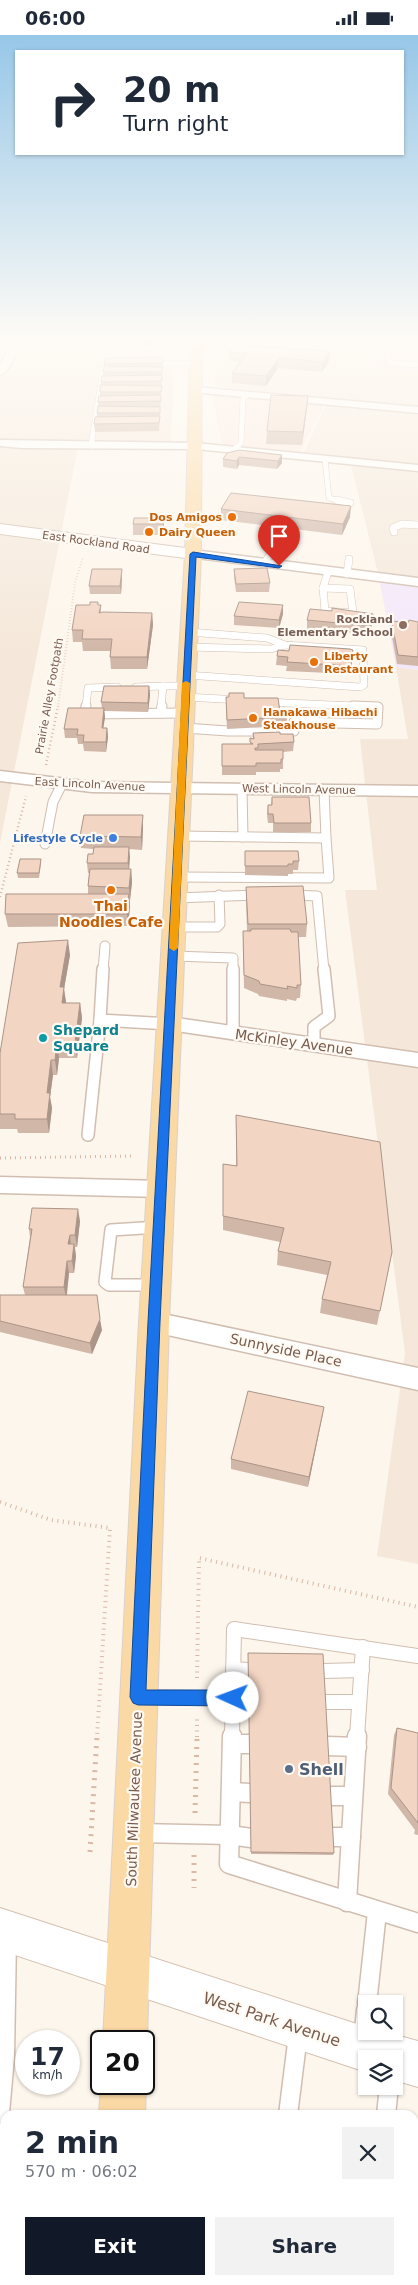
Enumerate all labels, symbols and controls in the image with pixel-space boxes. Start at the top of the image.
text: 06:00 [25,7,85,29]
icon: right [40,70,105,135]
text: 20 m [123,70,220,110]
text: Turn right [123,111,228,136]
place label: Dos Amigos [149,511,222,524]
marker: Dos Amigos [226,511,238,523]
pin [258,515,300,566]
icon: arrive [265,522,293,550]
marker: Dairy Queen [143,526,155,538]
place label: Dairy Queen [159,526,236,539]
street label: East Rockland Road [41,529,151,556]
place label: Rockland Elementary School [277,613,393,639]
marker: Rockland Elementary School [397,619,409,631]
street label: Prairie Alley Footpath [33,637,66,755]
place label: Liberty Restaurant [324,650,393,676]
marker: Liberty Restaurant [308,656,320,668]
place label: Hanakawa Hibachi Steakhouse [263,706,377,732]
marker: Hanakawa Hibachi Steakhouse [247,712,259,724]
street label: East Lincoln Avenue [34,775,146,794]
street label: West Lincoln Avenue [242,782,356,797]
place label: Lifestyle Cycle [13,832,103,845]
marker: Lifestyle Cycle [107,832,119,844]
marker: Thai Noodles Cafe [105,884,117,896]
place label: Thai Noodles Cafe [59,898,163,930]
place label: Shepard Square [53,1022,119,1054]
street label: McKinley Avenue [234,1026,354,1058]
marker: Shepard Square [37,1032,49,1044]
street label: Sunnyside Place [229,1330,343,1370]
position arrow [206,1671,258,1723]
street label: South Milwaukee Avenue [123,1711,145,1887]
place label: Shell [299,1760,344,1779]
marker: Shell [283,1763,295,1775]
street label: West Park Avenue [201,1988,343,2051]
map controls [358,1995,403,2095]
button: search [358,1995,403,2040]
speed limit sign: 20 [90,2030,155,2095]
text: 17 [30,2042,65,2071]
button: layers [358,2050,403,2095]
text: km/h [32,2068,63,2082]
text: 2 min [25,2125,119,2160]
button: close [342,2127,394,2179]
text: 570 m · 06:02 [25,2162,138,2181]
button: Exit [25,2217,205,2275]
button: Share [215,2217,394,2275]

